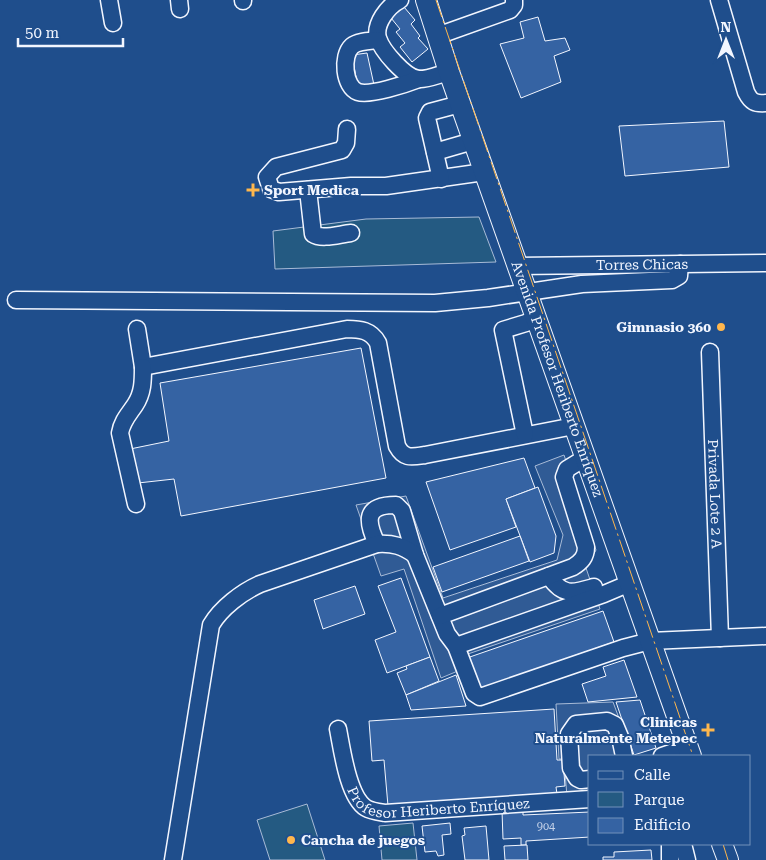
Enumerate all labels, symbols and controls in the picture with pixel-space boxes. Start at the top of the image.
scale bar [18,15,122,47]
north arrow [701,15,751,65]
text: N [721,19,732,35]
text: 50 m [25,24,60,42]
place label: Sport Medica [264,182,360,198]
marker: Sport Medica [246,183,260,197]
street label: Torres Chicas [596,256,688,273]
street label: Avenida Profesor Heriberto Enríquez [509,259,607,499]
place label: Gimnasio 360 [616,319,711,335]
marker: Gimnasio 360 [715,321,727,333]
street label: Privada Lote 2 A [705,439,725,549]
place label: Clinicas Naturalmente Metepec [535,714,697,746]
marker: Clinicas Naturalmente Metepec [701,723,715,737]
legend [588,755,751,845]
text: Calle [634,766,670,784]
street label: Profesor Heriberto Enríquez [344,784,531,821]
text: Parque [634,791,685,809]
text: Edificio [634,816,691,834]
house number: 904 [537,820,556,833]
place label: Cancha de juegos [301,832,425,848]
marker: Cancha de juegos [285,834,297,846]

